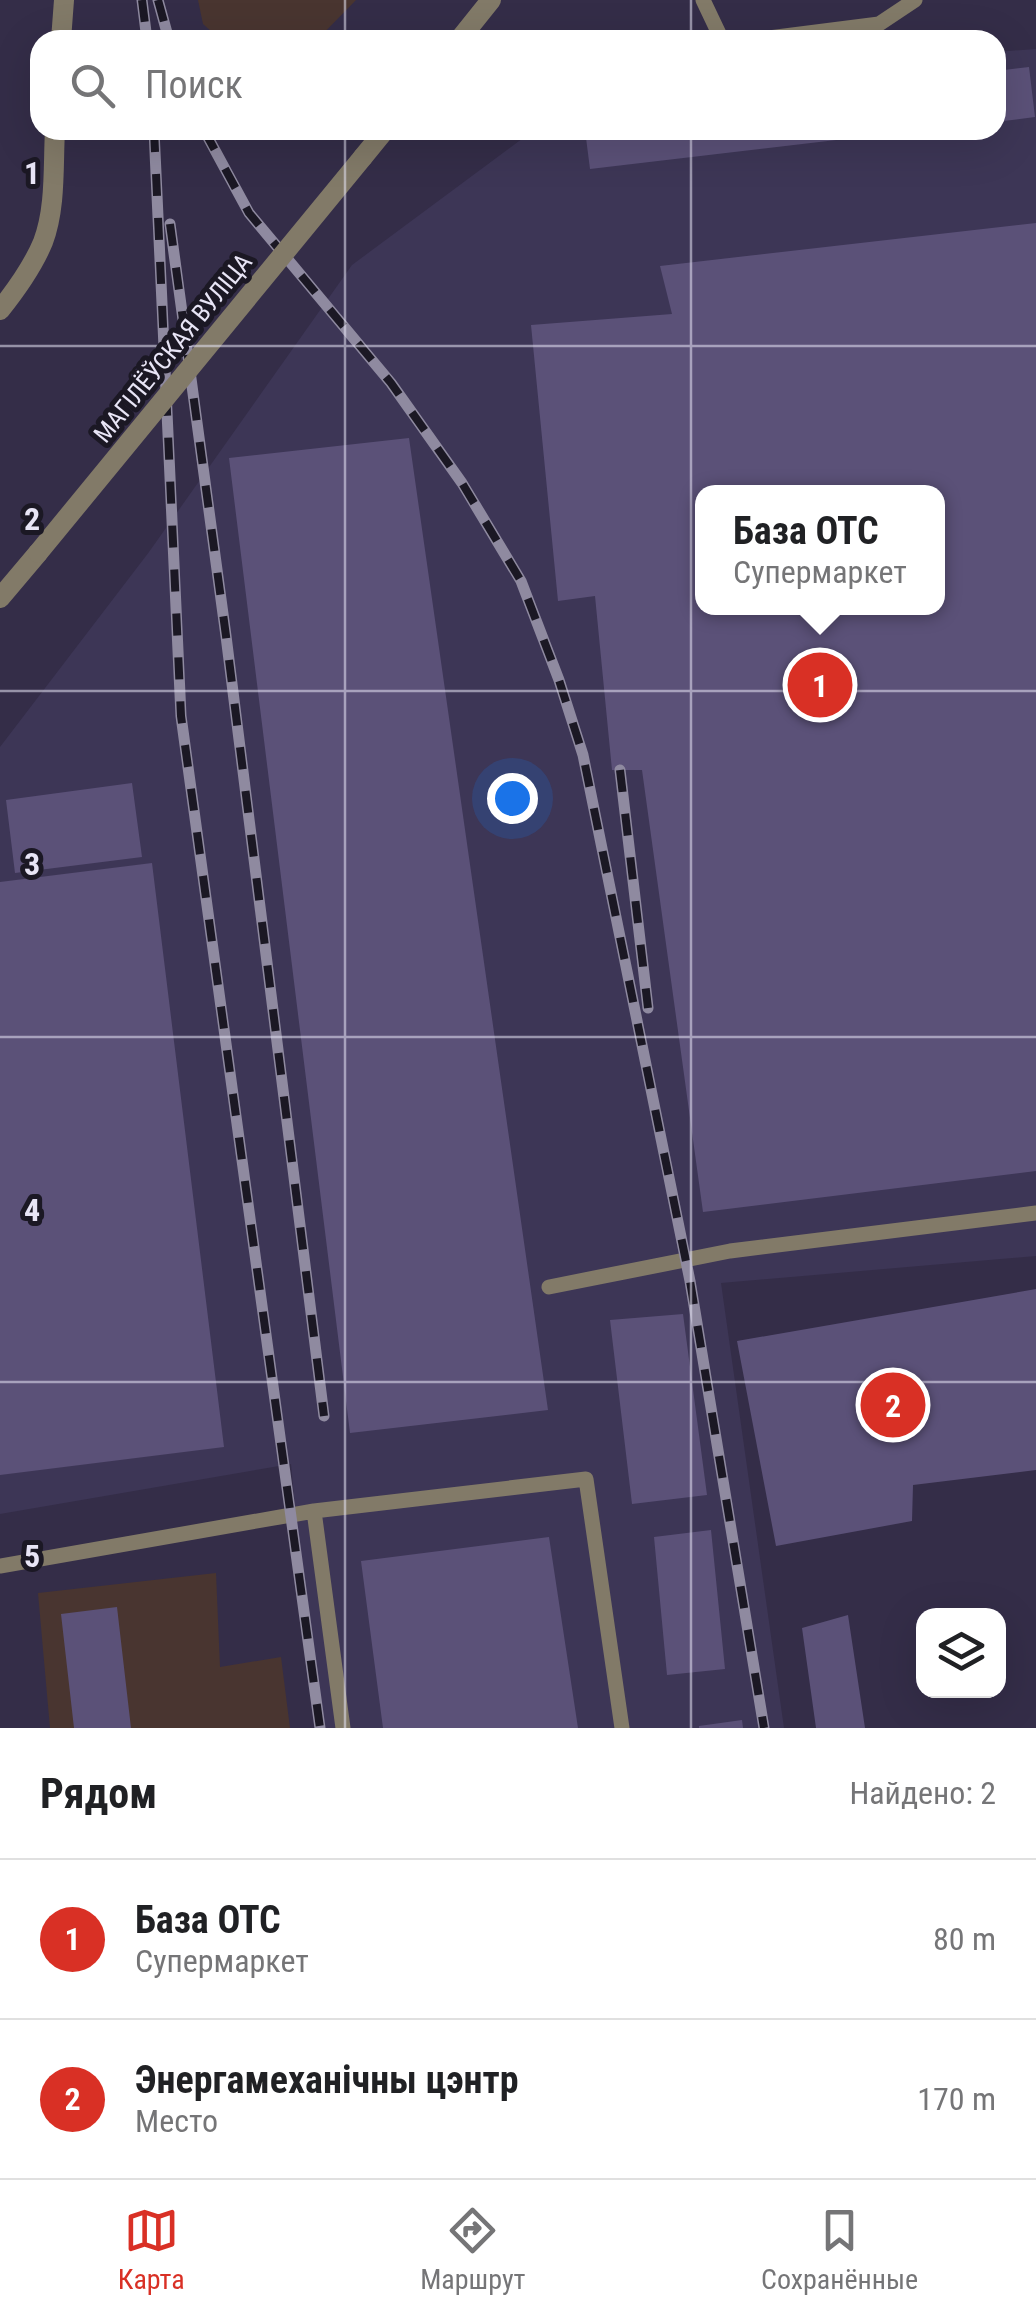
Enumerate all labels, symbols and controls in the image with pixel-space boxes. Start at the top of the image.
search box [30,30,1006,140]
icon: search [65,58,120,113]
text: Поиск [145,63,243,107]
text: 1 [24,154,40,192]
street label: МАГІЛЁЎСКАЯ ВУЛІЦА [87,247,258,448]
popup [695,485,945,615]
text: 2 [24,500,40,538]
text: База ОТС [733,509,879,553]
text: Супермаркет [733,553,907,591]
pin: 1 [788,648,852,722]
your location [487,773,538,824]
text: 3 [24,845,40,883]
text: 4 [24,1191,40,1229]
pin: 2 [860,1368,926,1442]
text: 5 [24,1537,40,1575]
map controls [916,1608,1006,1698]
button: layers [916,1608,1006,1698]
text: Рядом [40,1769,157,1818]
text: Найдено: 2 [849,1774,996,1812]
text: База ОТС [135,1898,281,1942]
text: 1 [64,1920,81,1958]
text: 80 m [933,1920,996,1958]
text: Супермаркет [135,1942,309,1980]
text: Энергамеханічны цэнтр [135,2058,519,2102]
text: 2 [64,2080,81,2118]
text: 170 m [917,2080,996,2118]
text: Место [135,2102,218,2140]
tab: Карта [118,2203,185,2296]
tab: Маршрут [420,2203,526,2296]
tab: Сохранённые [761,2203,918,2296]

